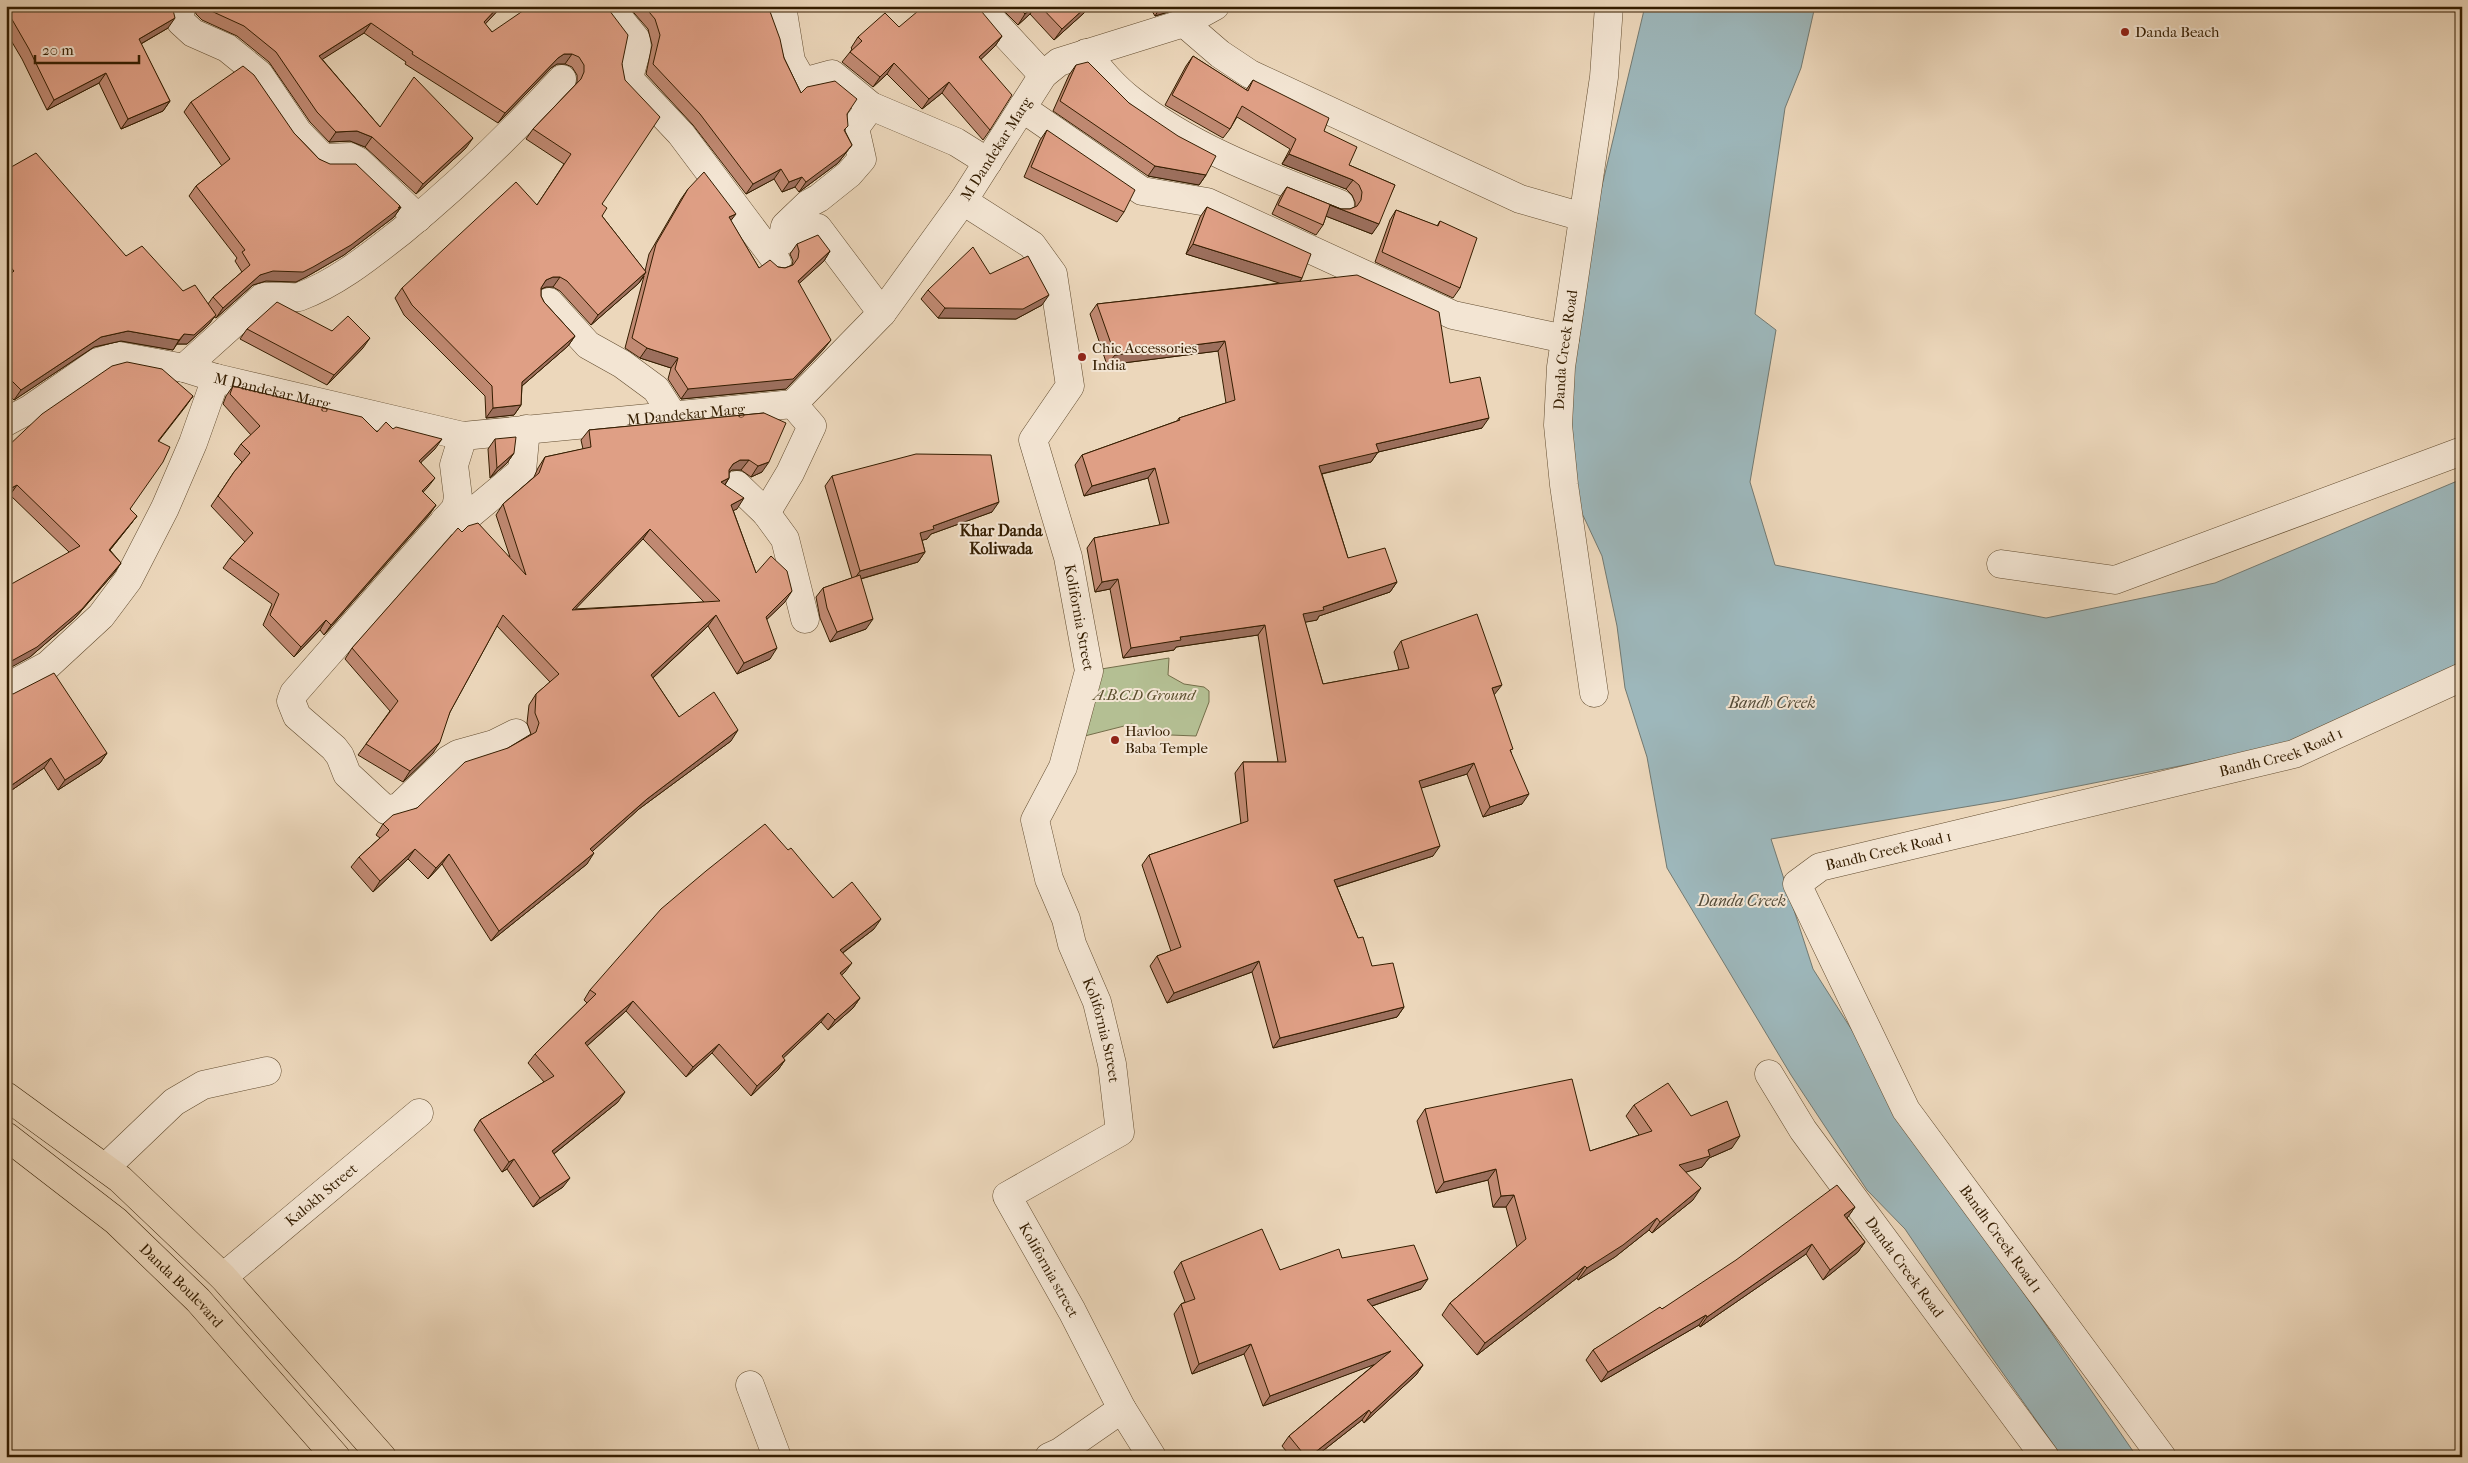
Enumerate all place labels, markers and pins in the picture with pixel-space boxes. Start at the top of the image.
place label: Danda Beach [2135,23,2220,41]
marker: Danda Beach [2119,26,2131,38]
place label: Chic Accessories India [1092,339,1198,374]
marker: Chic Accessories India [1076,351,1088,363]
place label: Havloo Baba Temple [1125,722,1208,757]
marker: Havloo Baba Temple [1109,734,1121,746]

